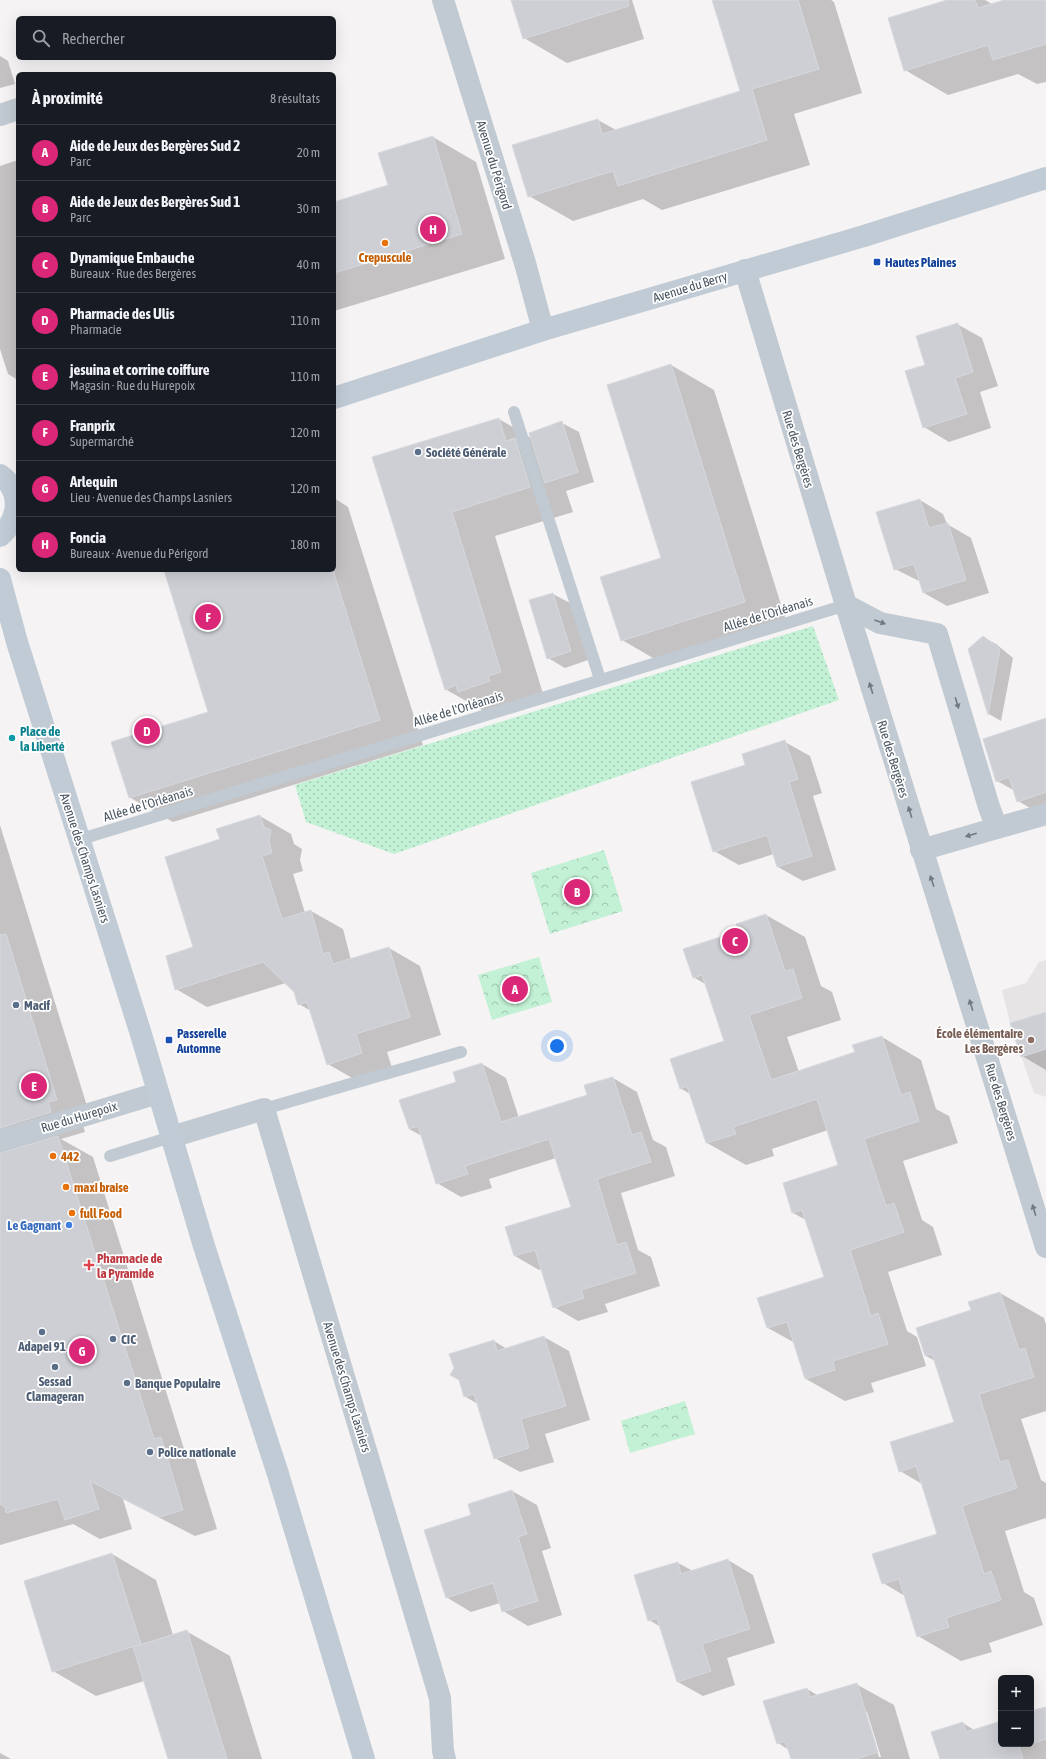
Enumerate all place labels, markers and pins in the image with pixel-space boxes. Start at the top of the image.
pin: H [420,214,446,244]
marker: Crepuscule [380,238,390,248]
place label: Crepuscule [359,250,412,265]
place label: Hautes Plaines [885,255,957,270]
marker: Hautes Plaines [872,257,882,267]
place label: Société Générale [426,445,507,460]
marker: Société Générale [413,447,423,457]
pin: F [195,602,221,632]
pin: D [134,716,160,746]
place label: Place de la Liberté [20,724,65,754]
marker: Place de la Liberté [7,733,17,743]
pin: B [564,877,590,907]
pin: C [722,926,748,956]
pin: A [502,974,528,1004]
place label: Macif [24,998,51,1013]
marker: Macif [11,1000,21,1010]
place label: Passerelle Automne [176,1026,227,1056]
place label: École élémentaire Les Bergères [936,1026,1023,1056]
marker: Passerelle Automne [164,1035,174,1045]
marker: École élémentaire Les Bergères [1026,1035,1036,1045]
pin: E [21,1071,47,1101]
place label: 442 [60,1149,79,1164]
marker: 442 [48,1151,58,1161]
place label: maxi braise [74,1180,129,1195]
marker: maxi braise [61,1182,71,1192]
place label: full Food [79,1206,122,1221]
marker: full Food [67,1208,77,1218]
place label: Le Gagnant [7,1218,61,1233]
marker: Le Gagnant [64,1220,74,1230]
place label: Pharmacie de la Pyramide [97,1251,163,1281]
marker: Pharmacie de la Pyramide [84,1260,94,1270]
marker: Adapei 91 [37,1327,47,1337]
place label: CIC [121,1332,136,1347]
marker: CIC [108,1334,118,1344]
pin: G [69,1336,95,1366]
place label: Adapei 91 [17,1339,66,1354]
marker: Sessad Clamageran [50,1362,60,1372]
place label: Sessad Clamageran [26,1374,84,1404]
place label: Banque Populaire [135,1376,221,1391]
marker: Banque Populaire [122,1378,132,1388]
place label: Police nationale [158,1445,236,1460]
marker: Police nationale [145,1447,155,1457]

